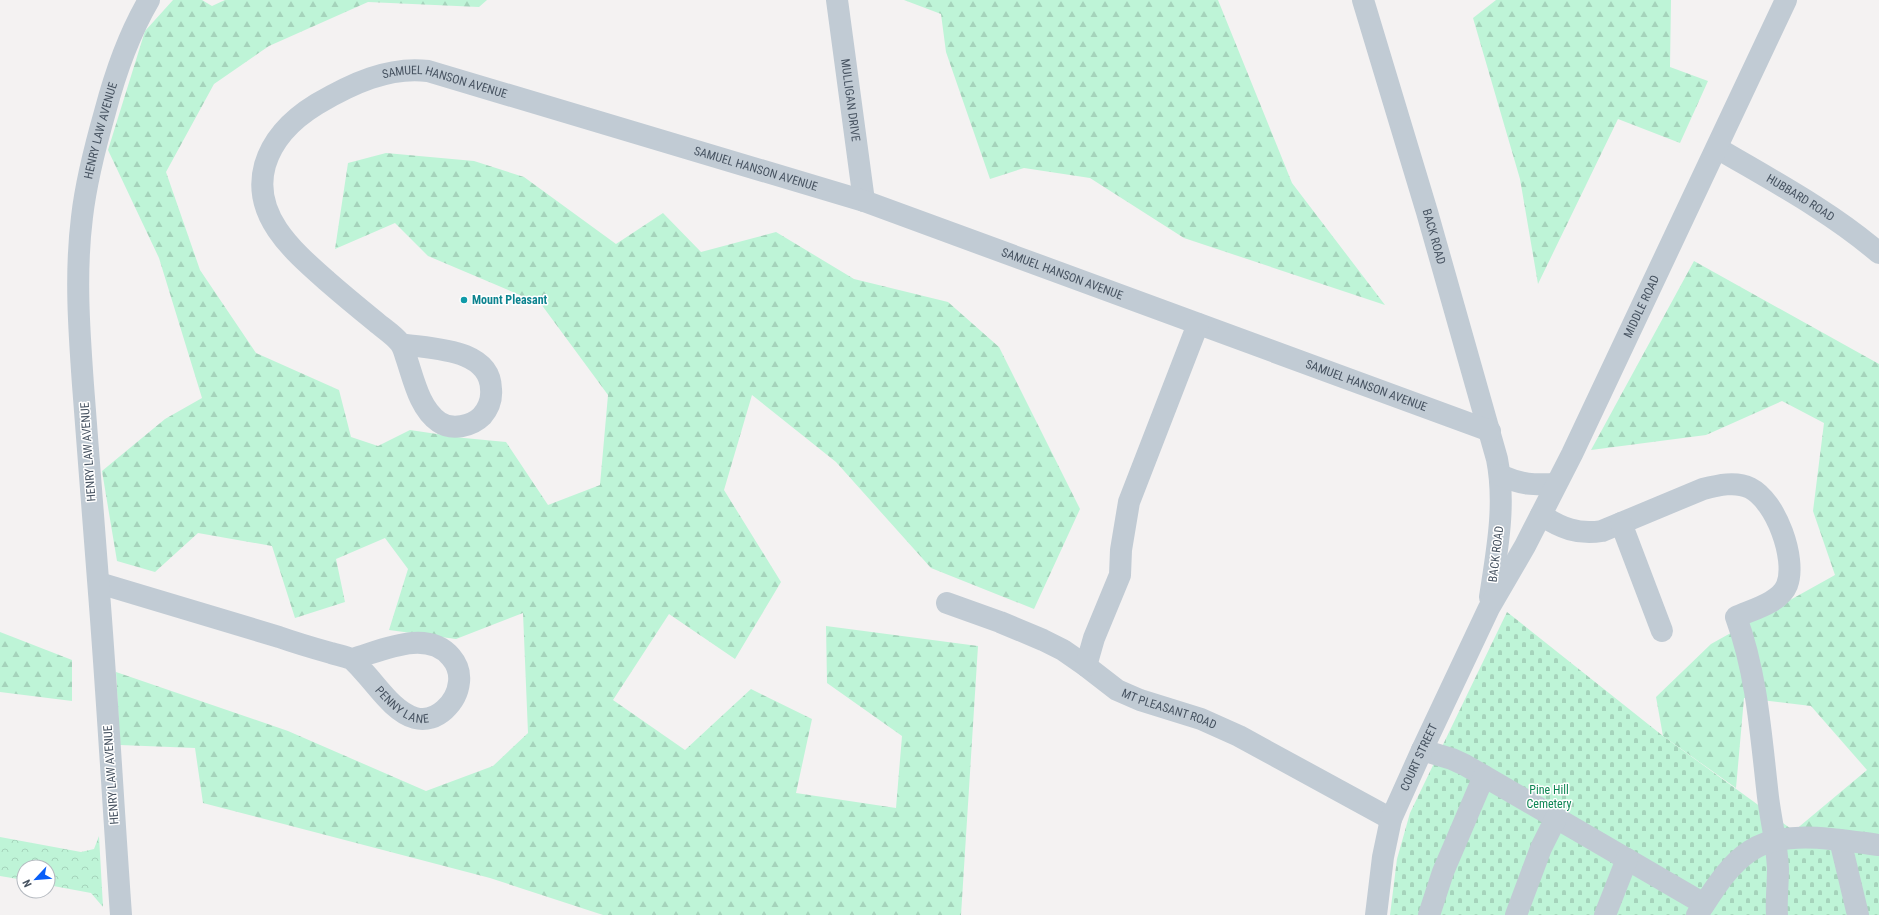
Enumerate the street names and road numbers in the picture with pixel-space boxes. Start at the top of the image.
street label: MULLIGAN DRIVE [838,58,863,142]
street label: SAMUEL HANSON AVENUE [381,63,509,101]
street label: HENRY LAW AVENUE [81,81,120,180]
street label: SAMUEL HANSON AVENUE [692,144,819,194]
street label: HUBBARD ROAD [1764,171,1837,224]
street label: BACK ROAD [1419,207,1448,266]
street label: SAMUEL HANSON AVENUE [1000,245,1125,303]
street label: MIDDLE ROAD [1621,273,1662,340]
street label: SAMUEL HANSON AVENUE [1304,357,1429,414]
street label: HENRY LAW AVENUE [78,402,98,502]
street label: BACK ROAD [1486,525,1506,583]
street label: PENNY LANE [372,683,430,726]
street label: MT PLEASANT ROAD [1120,686,1219,732]
street label: COURT STREET [1397,721,1440,793]
street label: HENRY LAW AVENUE [101,725,121,825]

